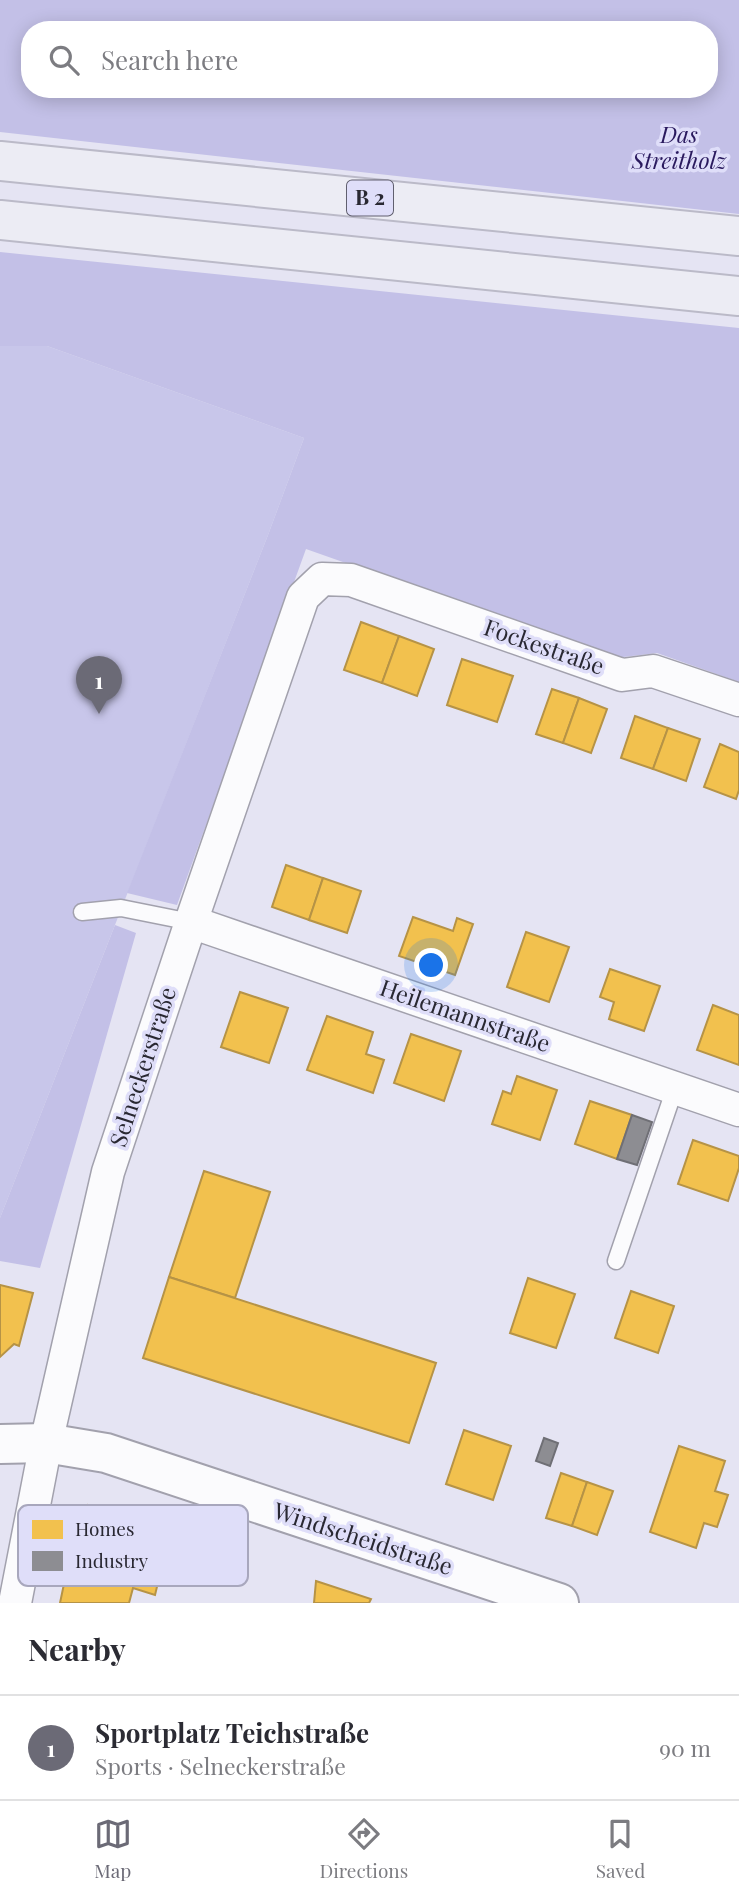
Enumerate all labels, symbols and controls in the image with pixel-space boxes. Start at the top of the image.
search box [21,21,718,98]
icon: search [45,41,83,79]
text: Search here [101,42,238,77]
park label: Das Streitholz [631,118,727,175]
road number: B 2 [347,180,393,216]
street label: Fockestraße [480,611,609,681]
pin: 1 [76,656,122,714]
your location [414,948,448,982]
street label: Heilemannstraße [376,971,555,1058]
street label: Selneckerstraße [101,983,182,1150]
street label: Windscheidstraße [269,1494,457,1581]
legend [18,1505,248,1586]
text: Homes [75,1515,134,1541]
text: Industry [75,1547,149,1573]
text: Nearby [28,1629,126,1669]
text: Sportplatz Teichstraße [95,1715,369,1750]
text: 1 [47,1732,55,1763]
text: 90 m [659,1732,711,1763]
text: Sports · Selneckerstraße [95,1750,346,1781]
tab: Map [94,1815,132,1883]
tab: Directions [319,1815,408,1883]
tab: Saved [596,1815,645,1883]

